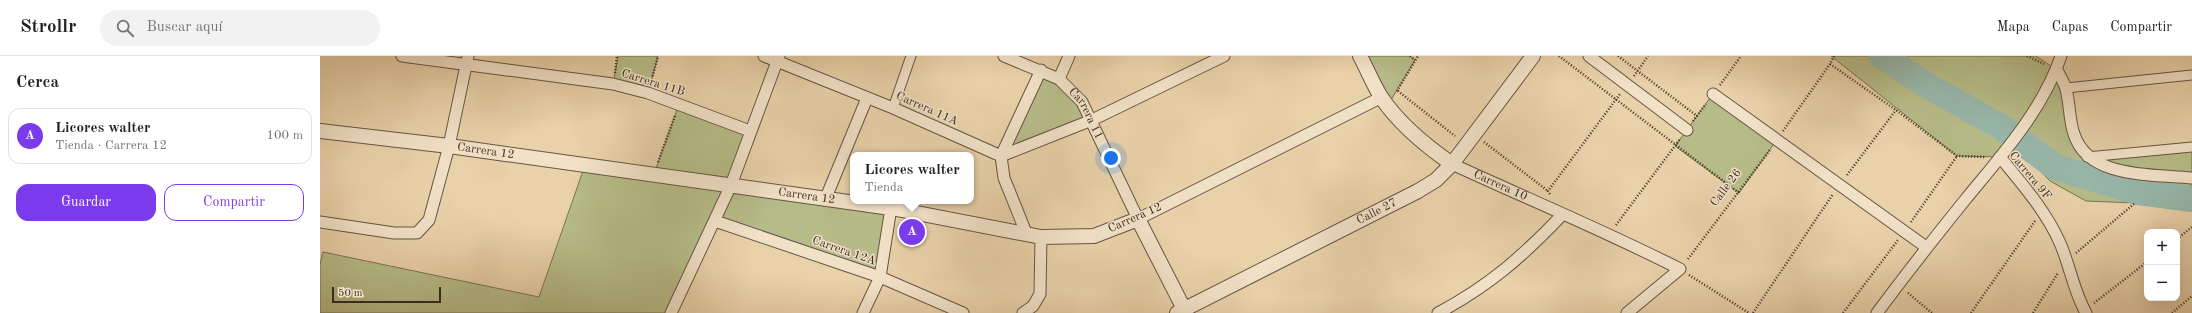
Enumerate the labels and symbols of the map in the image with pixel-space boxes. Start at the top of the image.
street label: Carrera 11B [620,68,686,98]
street label: Carrera 11 [1066,86,1105,141]
street label: Carrera 11A [894,90,960,128]
street label: Carrera 12 [456,141,515,161]
your location [1101,148,1121,168]
street label: Carrera 9F [2007,150,2053,202]
street label: Calle 26 [1708,167,1744,209]
street label: Carrera 10 [1472,169,1529,203]
street label: Carrera 12 [777,186,836,206]
street label: Calle 27 [1355,197,1399,227]
street label: Carrera 12 [1106,201,1164,235]
pin: A [899,217,925,247]
street label: Carrera 12A [811,234,877,268]
scale bar [332,285,441,304]

